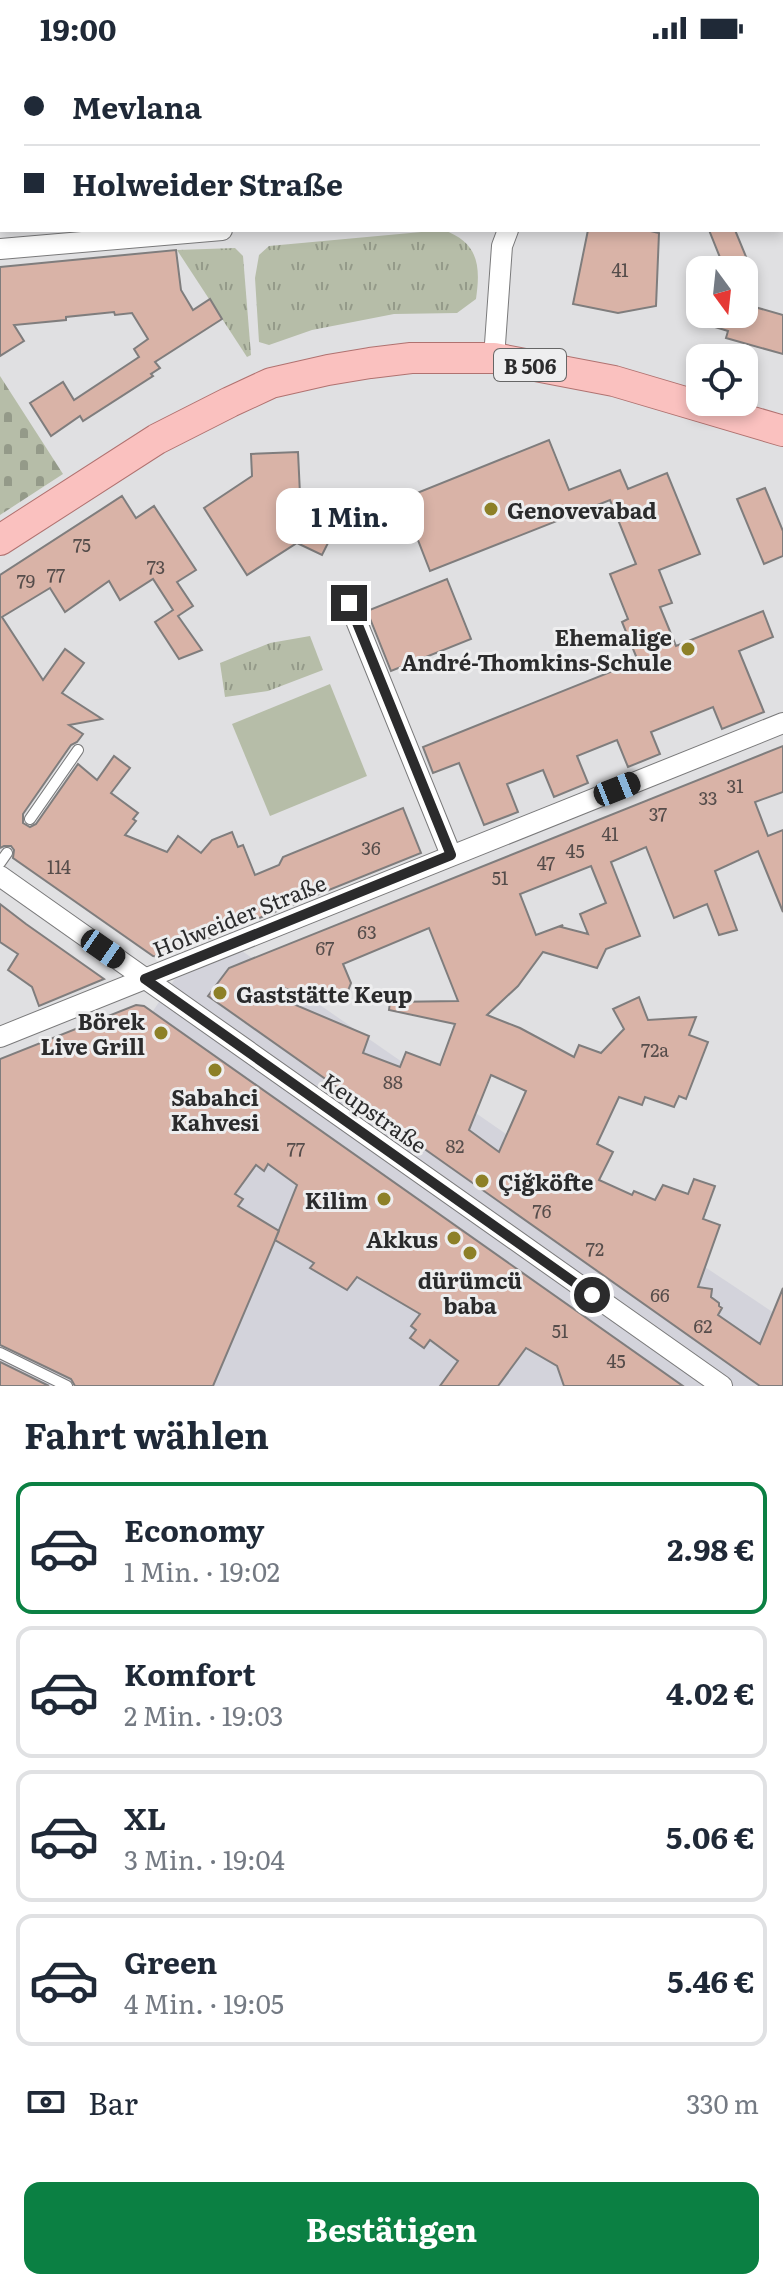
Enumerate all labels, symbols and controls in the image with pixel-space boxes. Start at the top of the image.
text: 19:00 [40,6,117,50]
text: Mevlana [72,84,202,128]
text: Holweider Straße [72,161,343,205]
house number: 41 [611,256,629,283]
north arrow [686,256,758,328]
map controls [686,256,758,416]
button: locate [686,344,758,416]
road number: B 506 [494,349,566,381]
callout: 1 Min. [275,487,423,543]
place label: Genovevabad [507,493,657,526]
text: 1 Min. [311,496,389,535]
marker: Genovevabad [482,500,500,518]
house number: 75 [73,531,91,558]
house number: 73 [147,553,165,580]
house number: 77 [47,561,65,588]
house number: 79 [17,567,35,594]
route end [331,585,367,621]
place label: Ehemalige André-Thomkins-Schule [401,620,672,678]
marker: Ehemalige André-Thomkins-Schule [679,640,697,658]
car [590,769,644,809]
house number: 31 [726,772,744,799]
house number: 33 [699,784,717,811]
house number: 37 [649,800,667,827]
house number: 41 [601,820,619,847]
house number: 36 [361,834,381,861]
house number: 45 [565,837,585,864]
house number: 47 [537,849,555,876]
house number: 114 [47,853,71,880]
house number: 51 [492,864,508,891]
street label: Holweider Straße [147,865,331,965]
house number: 63 [357,918,377,945]
car [76,925,130,973]
house number: 67 [316,934,334,961]
place label: Gaststätte Keup [236,977,412,1010]
marker: Gaststätte Keup [211,984,229,1002]
place label: Börek Live Grill [41,1004,145,1062]
marker: Börek Live Grill [152,1024,170,1042]
house number: 72a [641,1036,669,1063]
marker: Sabahci Kahvesi [206,1061,224,1079]
street label: Keupstraße [316,1064,434,1160]
house number: 88 [383,1068,403,1095]
place label: Sabahci Kahvesi [171,1080,259,1138]
house number: 82 [446,1132,464,1159]
house number: 77 [287,1135,305,1162]
place label: Çiğköfte [498,1165,593,1198]
marker: Çiğköfte [473,1172,491,1190]
place label: Kilim [305,1183,368,1216]
marker: Kilim [375,1190,393,1208]
house number: 76 [533,1197,552,1224]
place label: Akkus [366,1222,438,1255]
marker: Akkus [445,1229,463,1247]
house number: 72 [586,1235,604,1262]
marker: dürümcü baba [461,1244,479,1262]
place label: dürümcü baba [418,1263,522,1321]
route start [574,1277,610,1313]
house number: 66 [650,1281,670,1308]
house number: 62 [694,1312,712,1339]
house number: 51 [552,1317,568,1344]
house number: 45 [606,1347,626,1374]
text: Fahrt wählen [24,1407,269,1460]
text: Economy [124,1507,264,1551]
icon: car [28,1512,100,1584]
text: 2.98 € [667,1526,755,1570]
text: 1 Min. · 19:02 [124,1551,280,1590]
text: Komfort [124,1651,256,1695]
icon: car [28,1656,100,1728]
text: 4.02 € [666,1670,755,1714]
text: 2 Min. · 19:03 [124,1695,283,1734]
text: XL [124,1795,166,1839]
icon: car [28,1800,100,1872]
text: 5.06 € [666,1814,755,1858]
text: 3 Min. · 19:04 [124,1839,285,1878]
text: Green [124,1939,217,1983]
icon: car [28,1944,100,2016]
text: 5.46 € [667,1958,755,2002]
text: 4 Min. · 19:05 [124,1983,284,2022]
icon: cash [24,2080,68,2124]
text: Bar [88,2080,138,2124]
text: 330 m [686,2083,759,2122]
button: Bestätigen [24,2182,759,2274]

